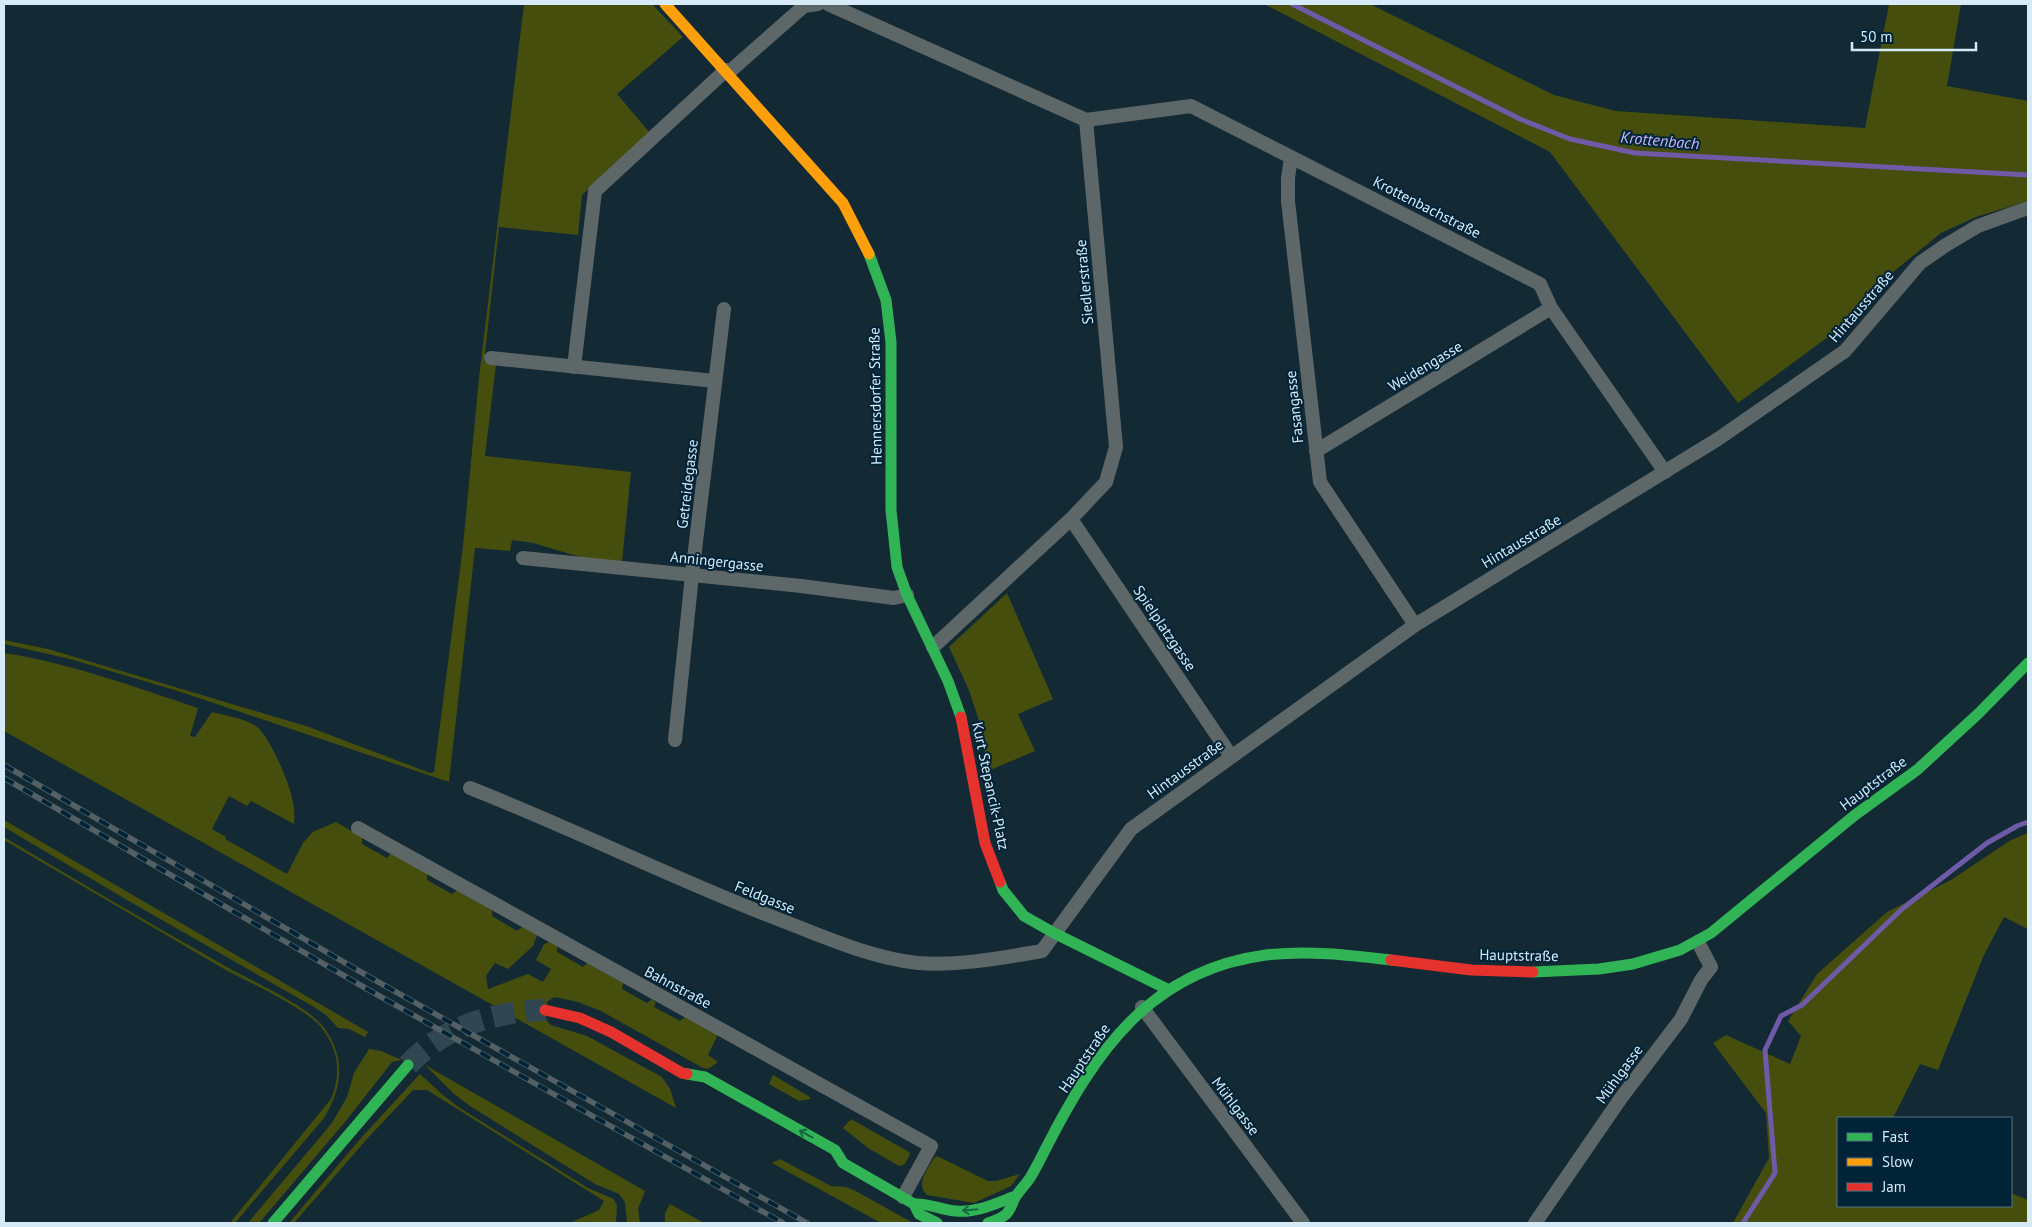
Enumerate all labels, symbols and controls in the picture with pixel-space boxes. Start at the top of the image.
scale bar [1852,20,1976,52]
text: 50 m [1860,27,1893,46]
water label: Krottenbach [1620,127,1700,153]
street label: Krottenbachstraße [1370,172,1484,242]
street label: Siedlerstraße [1071,239,1097,325]
street label: Hintausstraße [1824,266,1898,346]
street label: Hennersdorfer Straße [864,327,886,465]
street label: Weidengasse [1385,336,1465,396]
street label: Fasangasse [1281,370,1307,444]
street label: Getreidegasse [672,438,702,530]
street label: Hintausstraße [1478,510,1564,572]
street label: Anningergasse [669,547,765,575]
street label: Spielplatzgasse [1129,582,1201,674]
street label: Kurt Stepancik-Platz [968,720,1014,852]
street label: Hintausstraße [1143,735,1227,803]
street label: Hauptstraße [1836,752,1910,814]
street label: Feldgasse [732,876,798,918]
street label: Hauptstraße [1479,945,1559,965]
street label: Bahnstraße [641,961,715,1013]
street label: Hauptstraße [1054,1020,1114,1096]
street label: Mühlgasse [1591,1041,1647,1107]
street label: Mühlgasse [1208,1073,1264,1139]
legend [1837,1117,2012,1207]
text: Fast [1882,1127,1909,1146]
one-way arrow [799,1129,814,1138]
text: Slow [1882,1152,1913,1171]
text: Jam [1881,1177,1906,1196]
one-way arrow [962,1205,978,1215]

